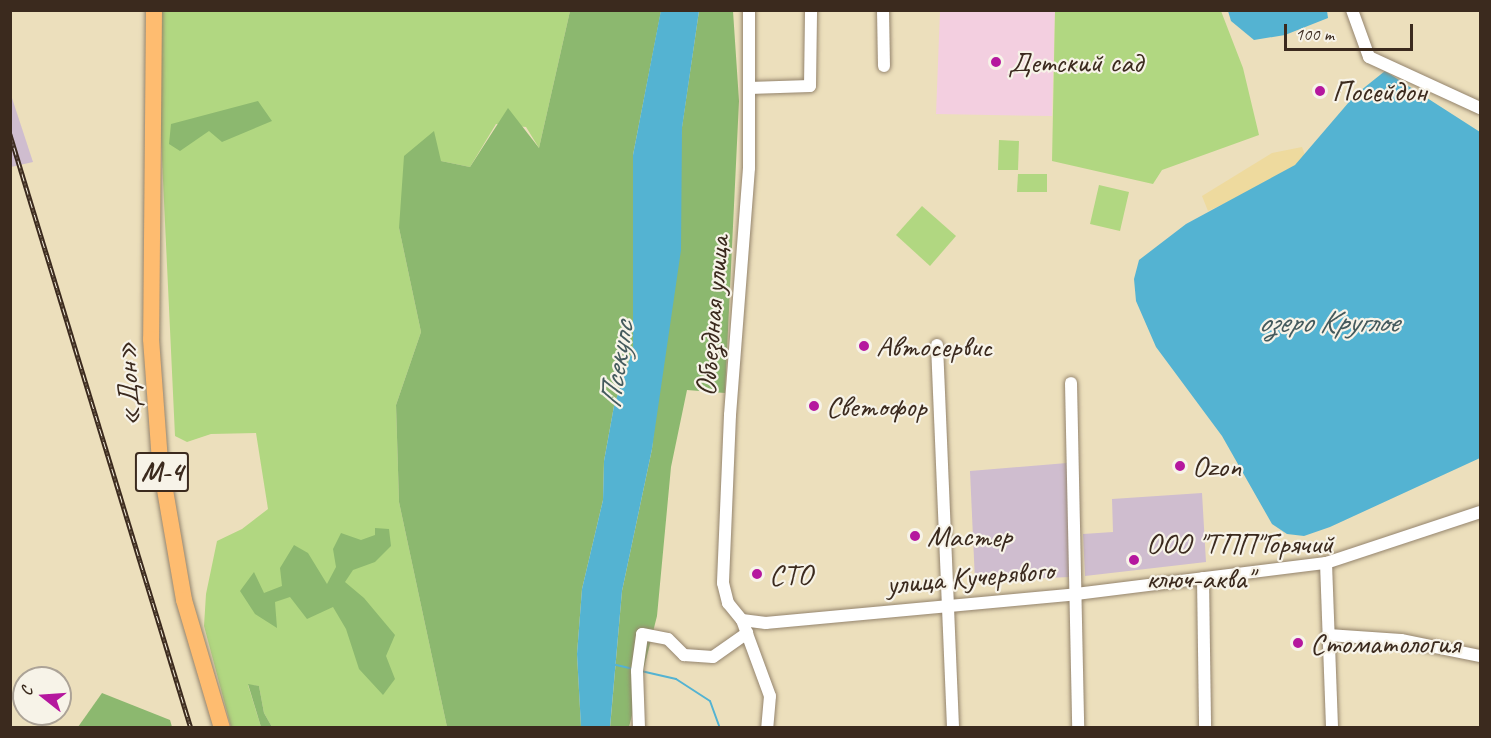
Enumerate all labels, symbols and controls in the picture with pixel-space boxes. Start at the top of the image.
scale bar [1287,12,1416,50]
text: 100 m [1295,23,1334,45]
place label: Детский сад [1008,44,1143,80]
marker: Детский сад [989,55,1003,69]
place label: Посейдон [1332,73,1427,109]
marker: Посейдон [1313,84,1327,98]
street label: Объездная улица [687,234,737,398]
water label: озеро Круглое [1258,303,1398,341]
water label: Псекупс [591,319,643,411]
place label: Автосервис [876,328,992,364]
marker: Автосервис [857,339,871,353]
street label: «Дон» [108,340,148,428]
place label: Светофор [826,388,927,424]
marker: Светофор [807,399,821,413]
road number: М-4 [134,447,190,497]
place label: Ozon [1192,448,1241,484]
marker: Ozon [1173,459,1187,473]
place label: Мастер [927,518,1012,554]
place label: ООО "ТПП"Горячий ключ-аква" [1146,525,1333,596]
marker: Мастер [908,529,922,543]
street label: улица Кучерявого [884,552,1056,602]
marker: ООО "ТПП"Горячий ключ-аква" [1127,553,1141,567]
place label: СТО [769,556,812,592]
marker: СТО [750,567,764,581]
place label: Стоматология [1310,625,1460,661]
marker: Стоматология [1291,636,1305,650]
north arrow [12,666,72,726]
text: С [16,685,37,698]

